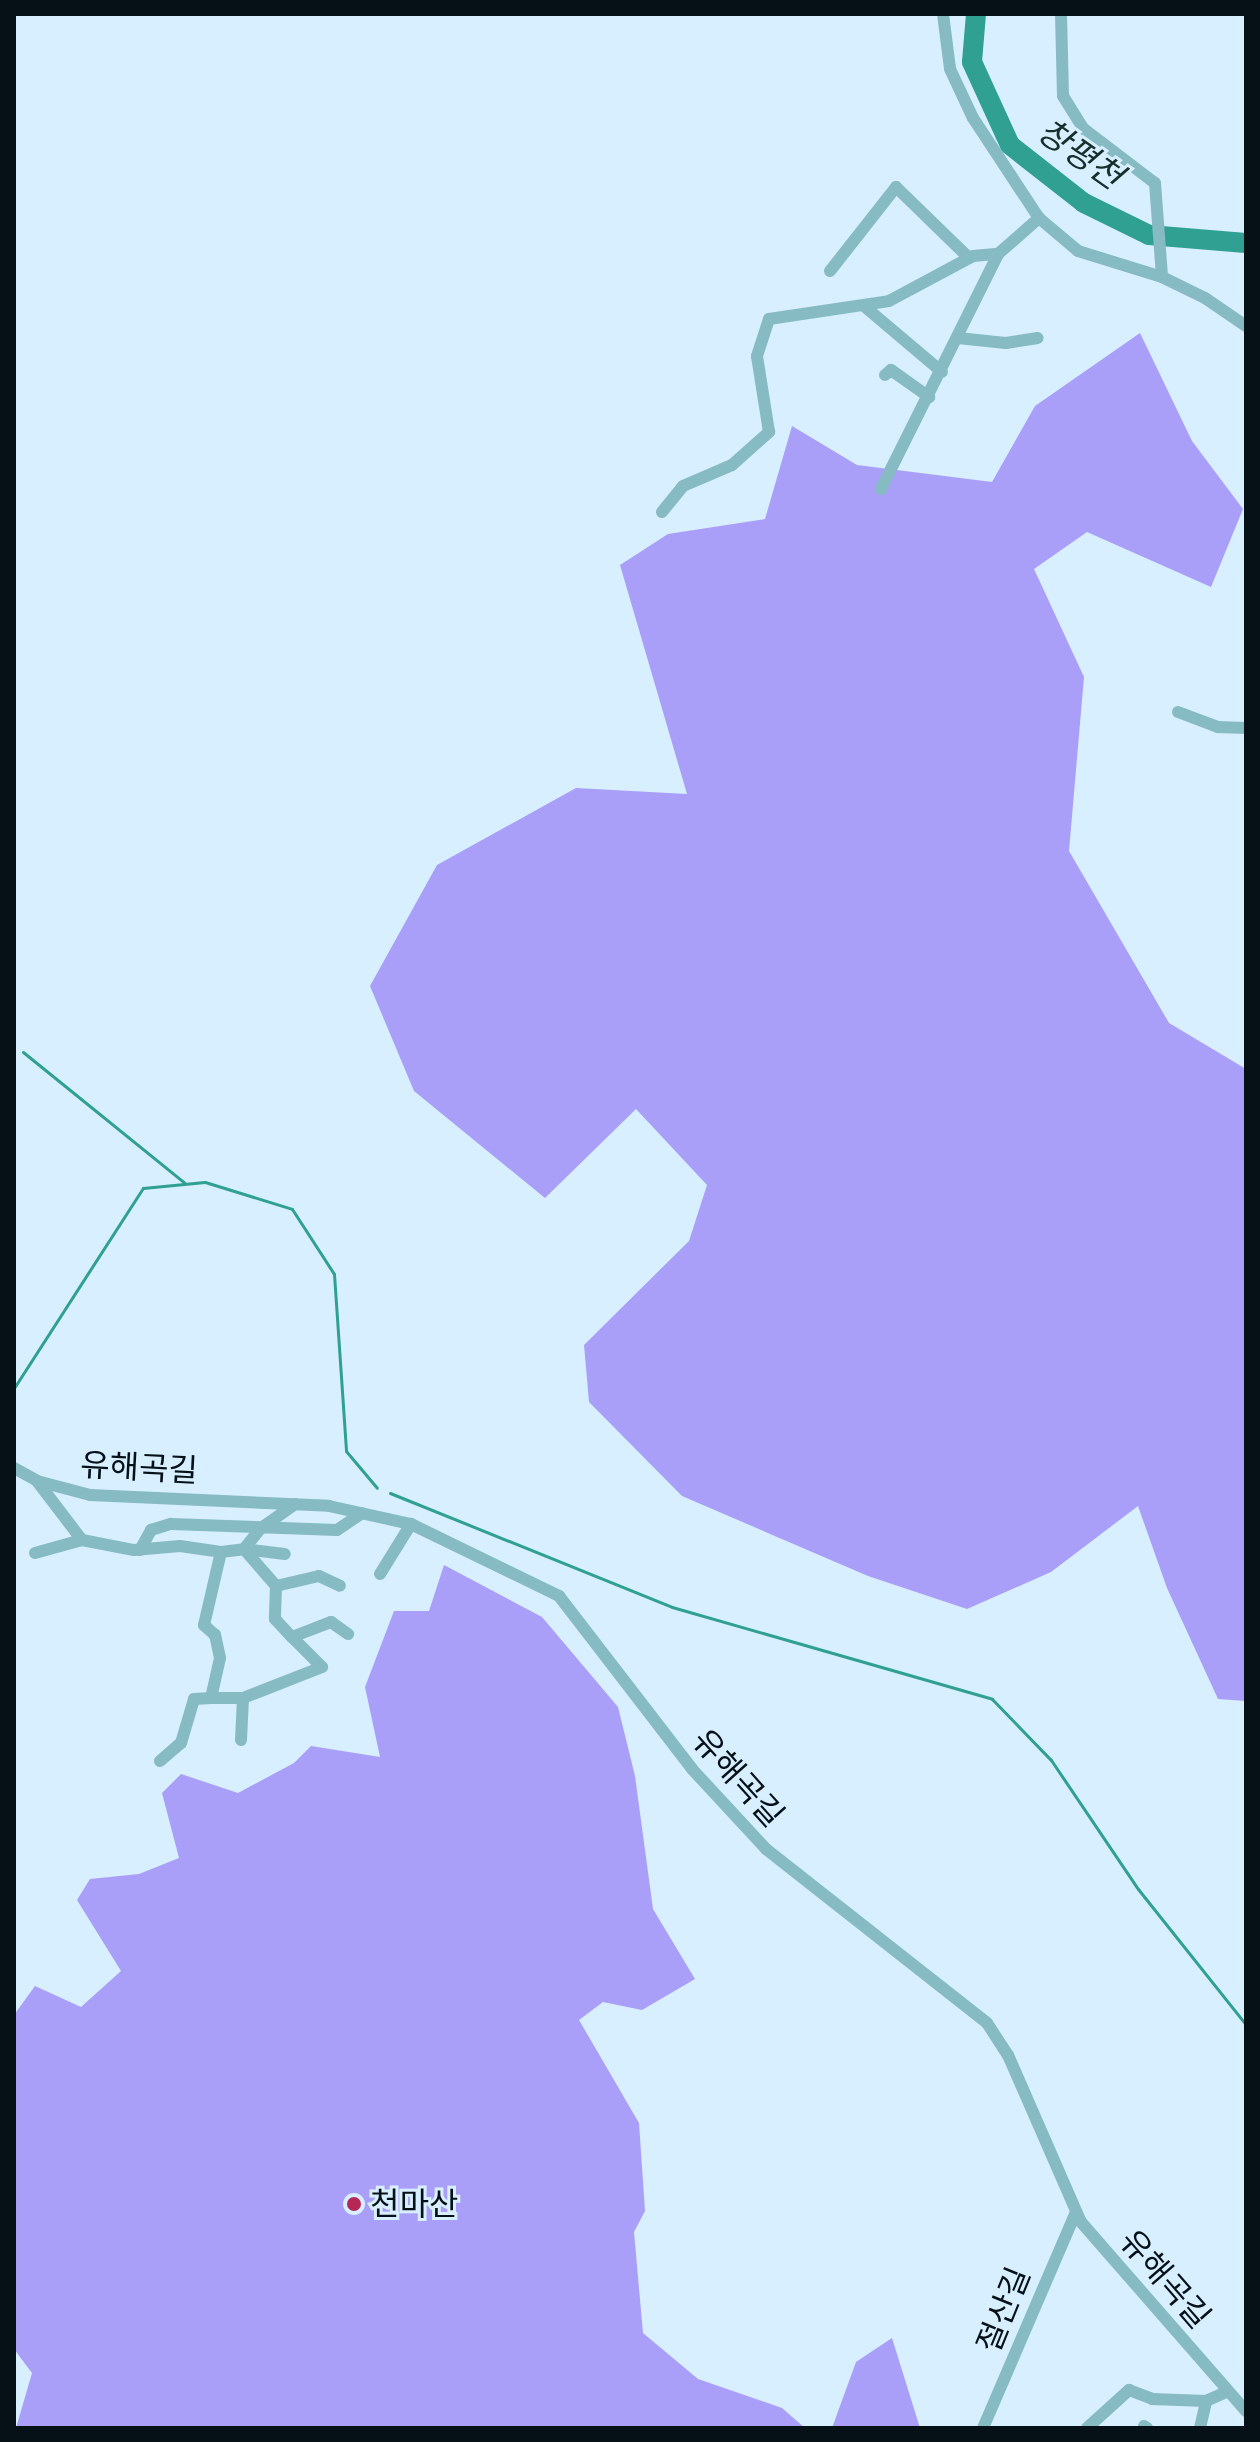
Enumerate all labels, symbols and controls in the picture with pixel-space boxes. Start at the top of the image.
water label: 창평천 [1030,110,1130,198]
street label: 유해곡길 [79,1446,199,1490]
street label: 유해곡길 [684,1721,792,1835]
place label: 천마산 [370,2185,458,2223]
marker: 천마산 [345,2195,363,2213]
street label: 유해곡길 [1112,2222,1218,2336]
street label: 절산길 [970,2262,1038,2358]

